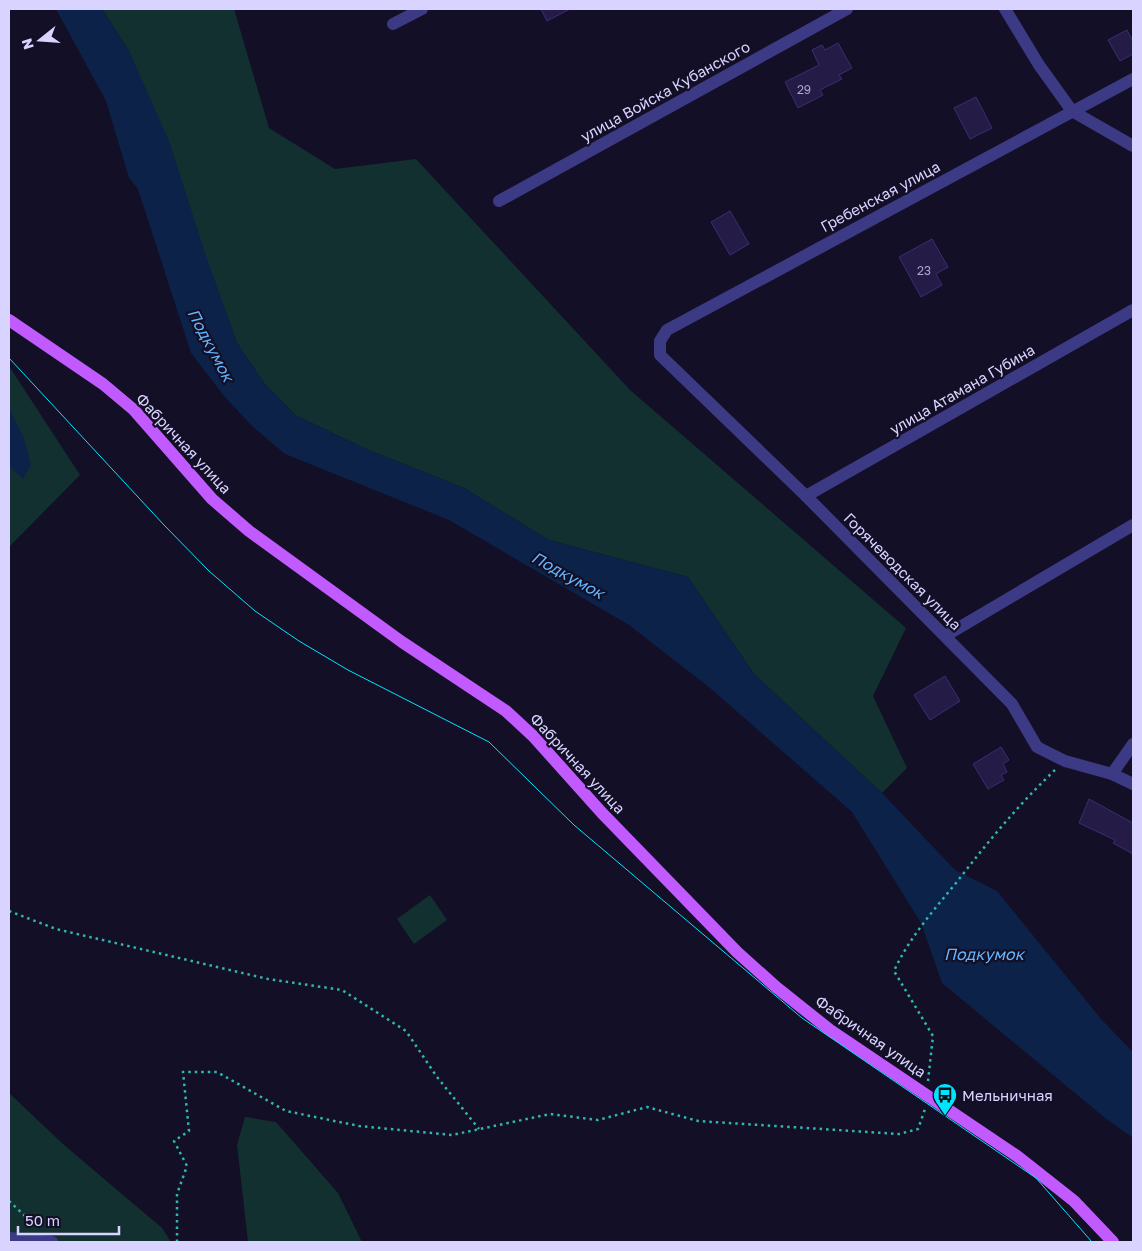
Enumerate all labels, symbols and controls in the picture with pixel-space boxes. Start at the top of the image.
north arrow [15,15,65,65]
text: N [17,36,37,52]
street label: улица Войска Кубанского [577,37,753,145]
house number: 29 [797,82,811,97]
street label: Гребенская улица [817,157,943,235]
house number: 23 [917,263,931,278]
water label: Подкумок [183,305,239,386]
street label: улица Атамана Губина [886,340,1038,438]
street label: Фабричная улица [133,389,235,497]
street label: Горячеводская улица [841,509,965,633]
water label: Подкумок [528,547,609,604]
street label: Фабричная улица [527,709,629,817]
water label: Подкумок [944,944,1026,964]
street label: Фабричная улица [812,991,930,1081]
bus stop icon: Мельничная [932,1082,958,1116]
place label: Мельничная [962,1086,1053,1104]
scale bar [18,1204,119,1236]
text: 50 m [25,1211,60,1229]

